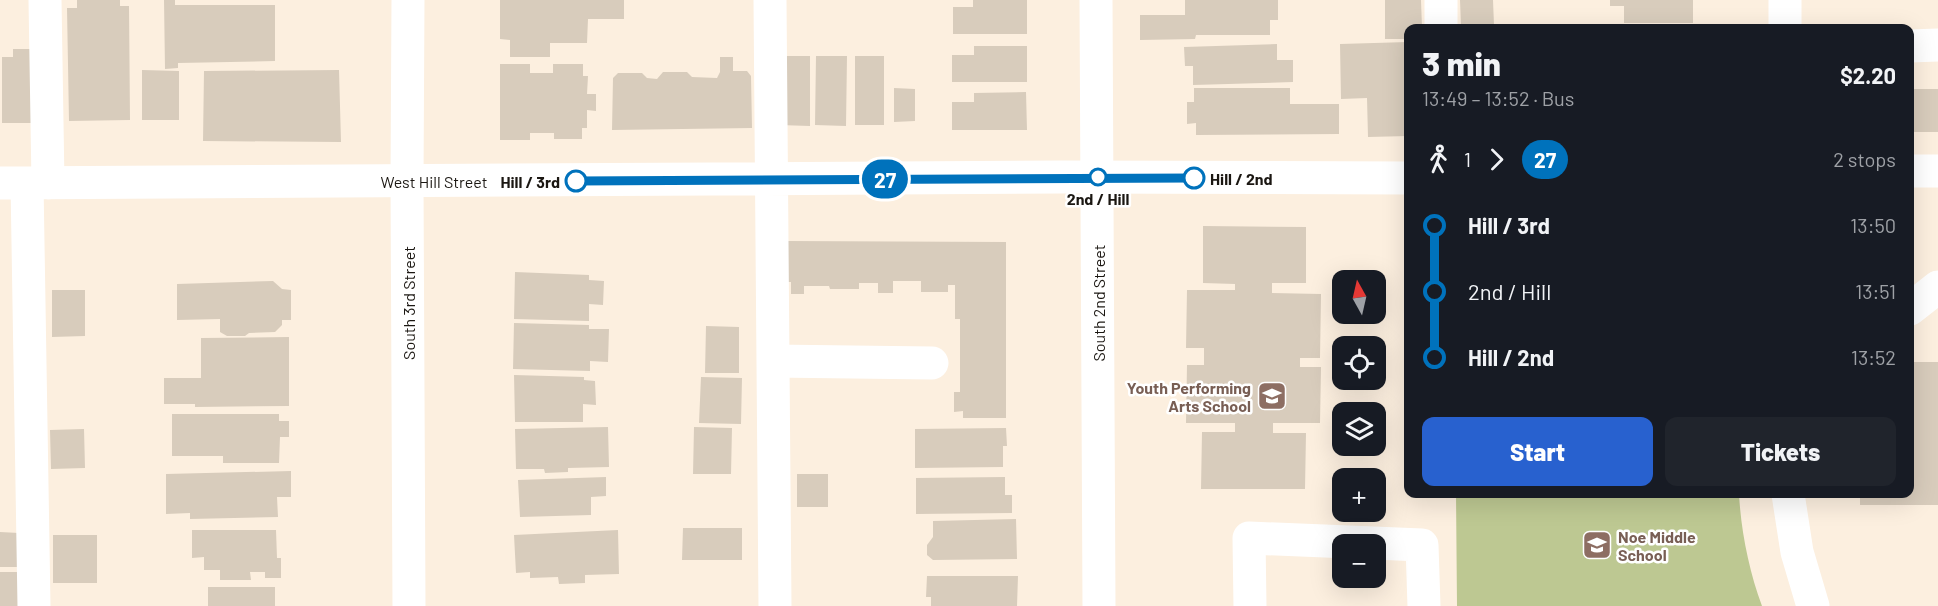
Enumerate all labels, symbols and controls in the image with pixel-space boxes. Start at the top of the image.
text: 3 min [1422,43,1501,83]
text: $2.20 [1840,62,1896,88]
text: 13:49 – 13:52 · Bus [1422,86,1574,110]
icon: walk [1422,143,1455,176]
icon: forward [1480,143,1513,176]
text: 1 [1464,147,1471,171]
text: 27 [1534,147,1556,172]
text: 2 stops [1833,147,1896,171]
line badge: 27 [858,160,912,198]
text: 27 [874,167,896,192]
marker: Hill / 2nd [1183,167,1205,189]
marker: 2nd / Hill [1089,168,1107,186]
place label: Hill / 2nd [1210,169,1273,188]
marker: Hill / 3rd [565,170,587,192]
street label: West Hill Street [380,172,488,191]
place label: Hill / 3rd [500,172,560,191]
place label: 2nd / Hill [1067,189,1129,208]
text: Hill / 3rd [1468,212,1550,238]
text: 13:50 [1850,213,1896,237]
street label: South 2nd Street [1089,245,1108,362]
street label: South 3rd Street [399,246,418,360]
north arrow [1332,270,1386,324]
map controls [1332,270,1386,588]
text: 2nd / Hill [1468,278,1551,304]
text: 13:51 [1855,279,1896,303]
button: locate [1332,336,1386,390]
text: Hill / 2nd [1468,344,1554,370]
text: 13:52 [1851,345,1896,369]
place label: Youth Performing Arts School [1127,378,1251,415]
school or university icon: Youth Performing Arts School [1256,380,1288,412]
button: layers [1332,402,1386,456]
button: Start [1422,417,1653,486]
button: Tickets [1665,417,1896,486]
button: + [1332,468,1386,522]
place label: Noe Middle School [1618,527,1696,564]
school or university icon: Noe Middle School [1581,529,1613,561]
button: − [1332,534,1386,588]

